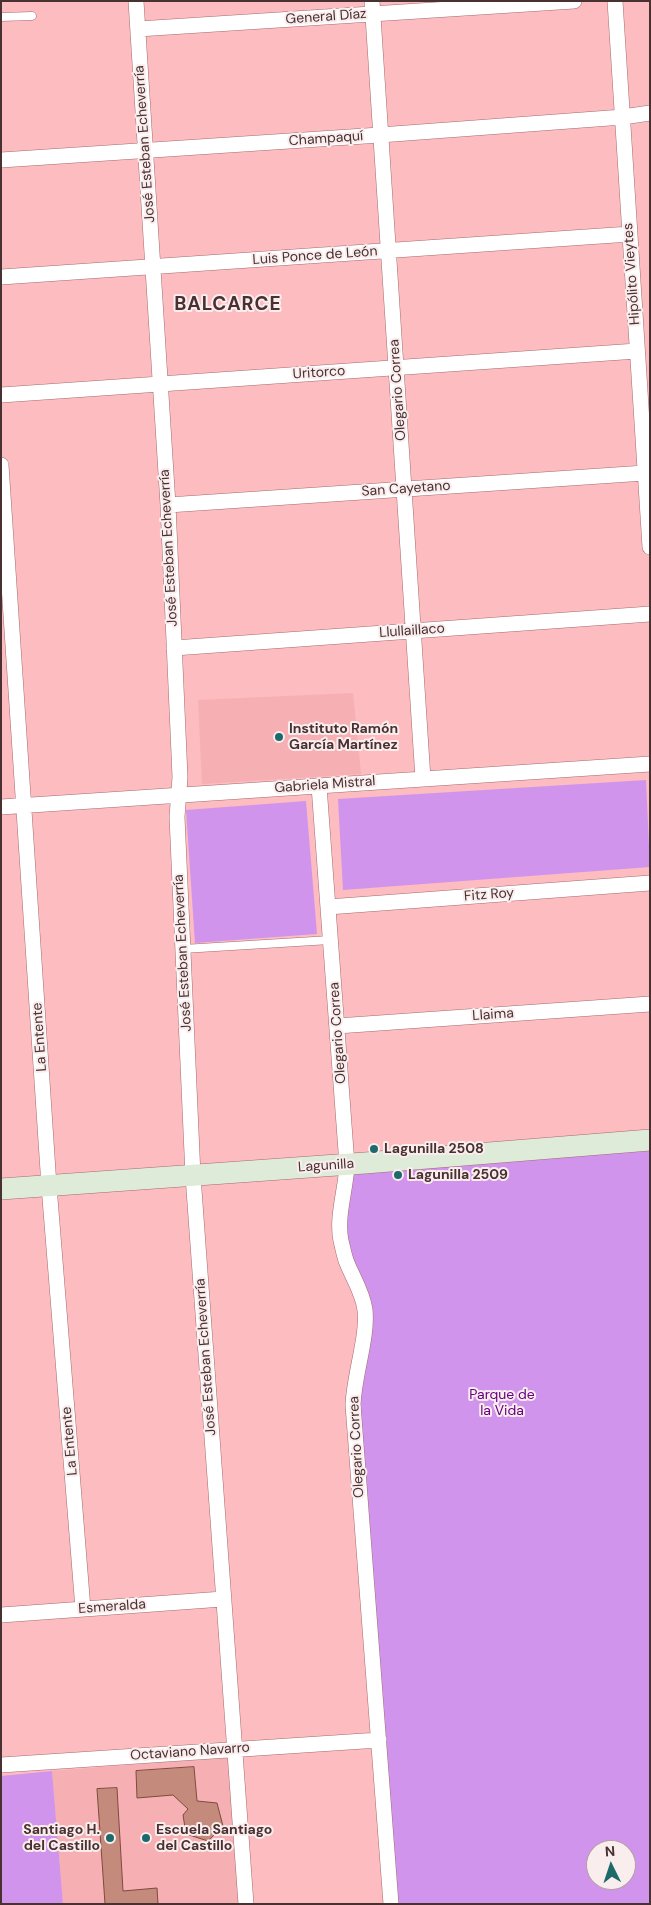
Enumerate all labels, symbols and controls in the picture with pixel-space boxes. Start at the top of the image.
street label: General Díaz [285,6,367,28]
street label: José Esteban Echeverría [131,65,159,223]
street label: Champaquí [288,128,364,150]
street label: Hipólito Vieytes [620,222,644,326]
street label: Luis Ponce de León [252,243,378,269]
district label: BALCARCE [173,294,283,316]
street label: Olegario Correa [386,339,410,441]
street label: Uritorco [292,363,346,383]
street label: José Esteban Echeverría [156,469,182,627]
street label: San Cayetano [361,478,451,500]
street label: Llullaillaco [379,620,445,642]
place label: Instituto Ramón García Martínez [289,721,398,754]
marker: Instituto Ramón García Martínez [273,731,285,743]
street label: Gabriela Mistral [274,773,376,797]
street label: José Esteban Echeverría [170,874,196,1032]
street label: Fitz Roy [464,885,514,905]
street label: Olegario Correa [326,982,350,1084]
street label: La Entente [29,1002,51,1072]
street label: Llaima [472,1005,514,1025]
place label: Lagunilla 2508 [384,1141,484,1157]
marker: Lagunilla 2508 [368,1143,380,1155]
street label: Lagunilla [297,1156,355,1176]
place label: Lagunilla 2509 [408,1167,508,1183]
marker: Lagunilla 2509 [392,1169,404,1181]
street label: José Esteban Echeverría [192,1278,220,1436]
park label: Parque de la Vida [469,1387,535,1420]
street label: Olegario Correa [346,1396,368,1498]
street label: La Entente [59,1406,81,1476]
street label: Esmeralda [78,1596,146,1618]
street label: Octaviano Navarro [130,1739,250,1765]
place label: Santiago H. del Castillo [23,1822,100,1854]
place label: Escuela Santiago del Castillo [156,1822,272,1854]
marker: Santiago H. del Castillo [104,1832,116,1844]
marker: Escuela Santiago del Castillo [140,1832,152,1844]
north arrow [586,1840,636,1890]
text: N [604,1842,616,1860]

